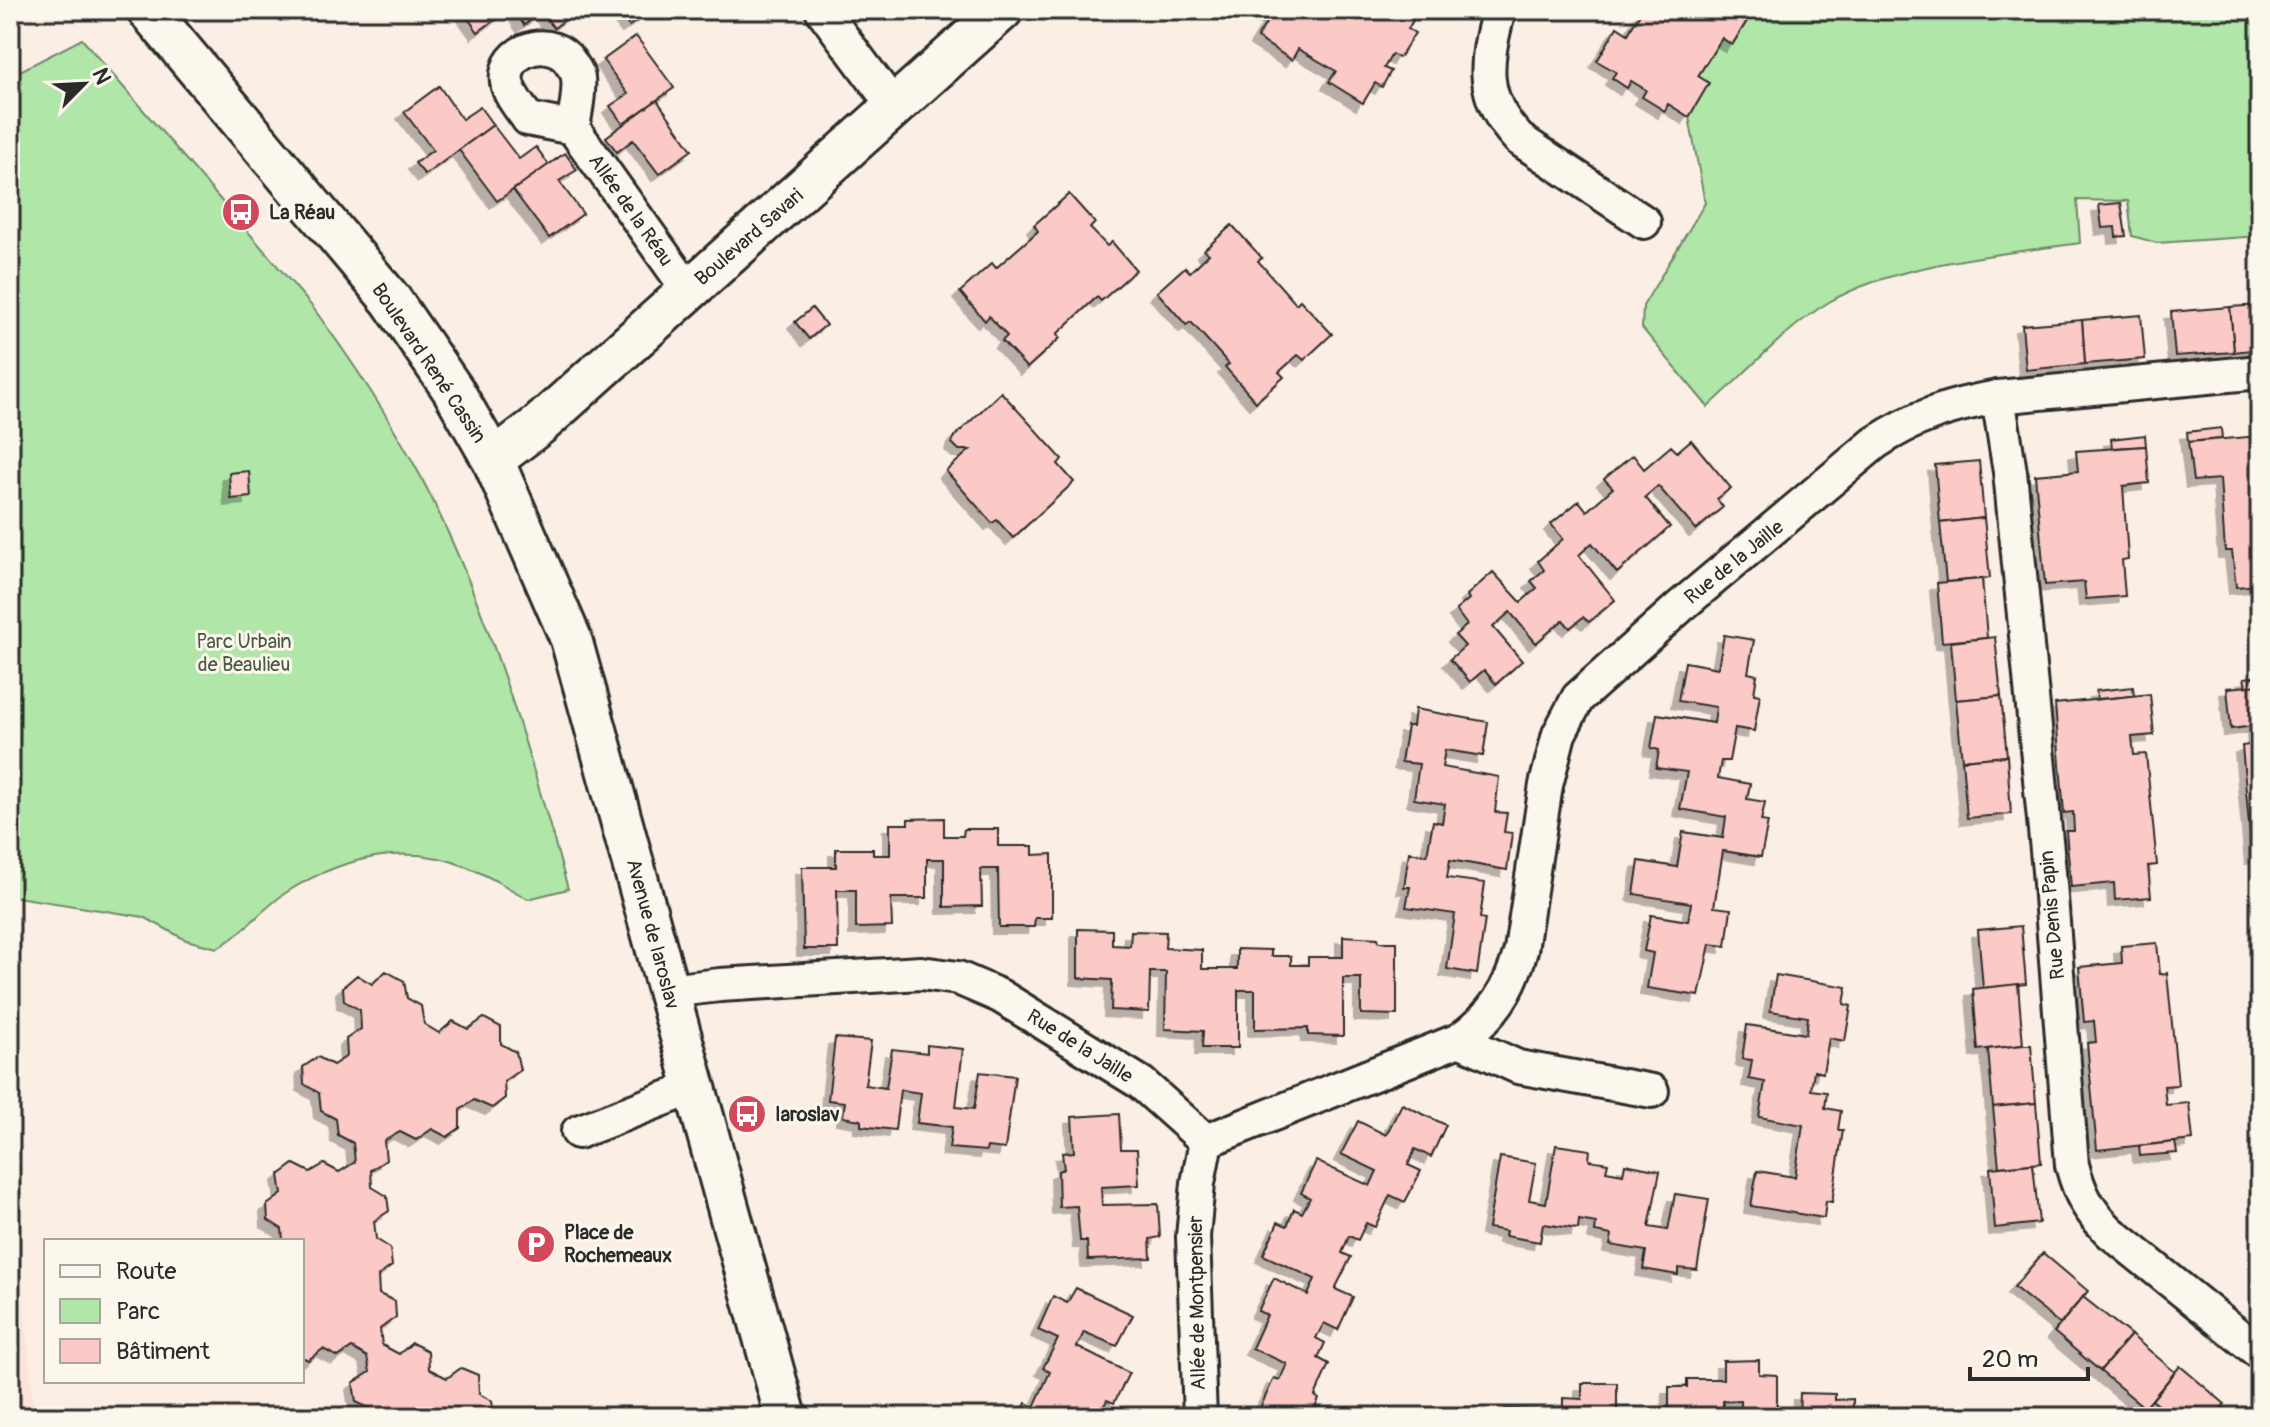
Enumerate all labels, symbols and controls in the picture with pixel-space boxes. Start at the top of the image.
north arrow [44,44,124,124]
text: N [86,64,117,89]
street label: Allée de la Réau [583,149,679,271]
street label: Boulevard Savari [690,183,808,291]
bus stop icon: La Réau [220,191,262,233]
place label: La Réau [269,200,335,225]
street label: Boulevard René Cassin [366,278,492,448]
street label: Rue de la Jaille [1679,514,1789,610]
park label: Parc Urbain de Beaulieu [196,629,292,677]
street label: Rue Denis Papin [2034,849,2070,981]
street label: Avenue de Iaroslav [621,856,685,1012]
street label: Rue de la Jaille [1022,1004,1138,1089]
bus stop icon: Iaroslav [726,1093,768,1135]
place label: Iaroslav [775,1102,839,1127]
street label: Allée de Montpensier [1183,1215,1211,1391]
place label: Place de Rochemeaux [564,1220,672,1268]
parking icon: Place de Rochemeaux [515,1223,557,1265]
legend [44,1239,304,1383]
text: Route [116,1257,177,1286]
text: Parc [116,1297,160,1326]
scale bar [1970,1331,2088,1381]
text: Bâtiment [116,1337,210,1366]
text: 20 m [1982,1345,2038,1374]

